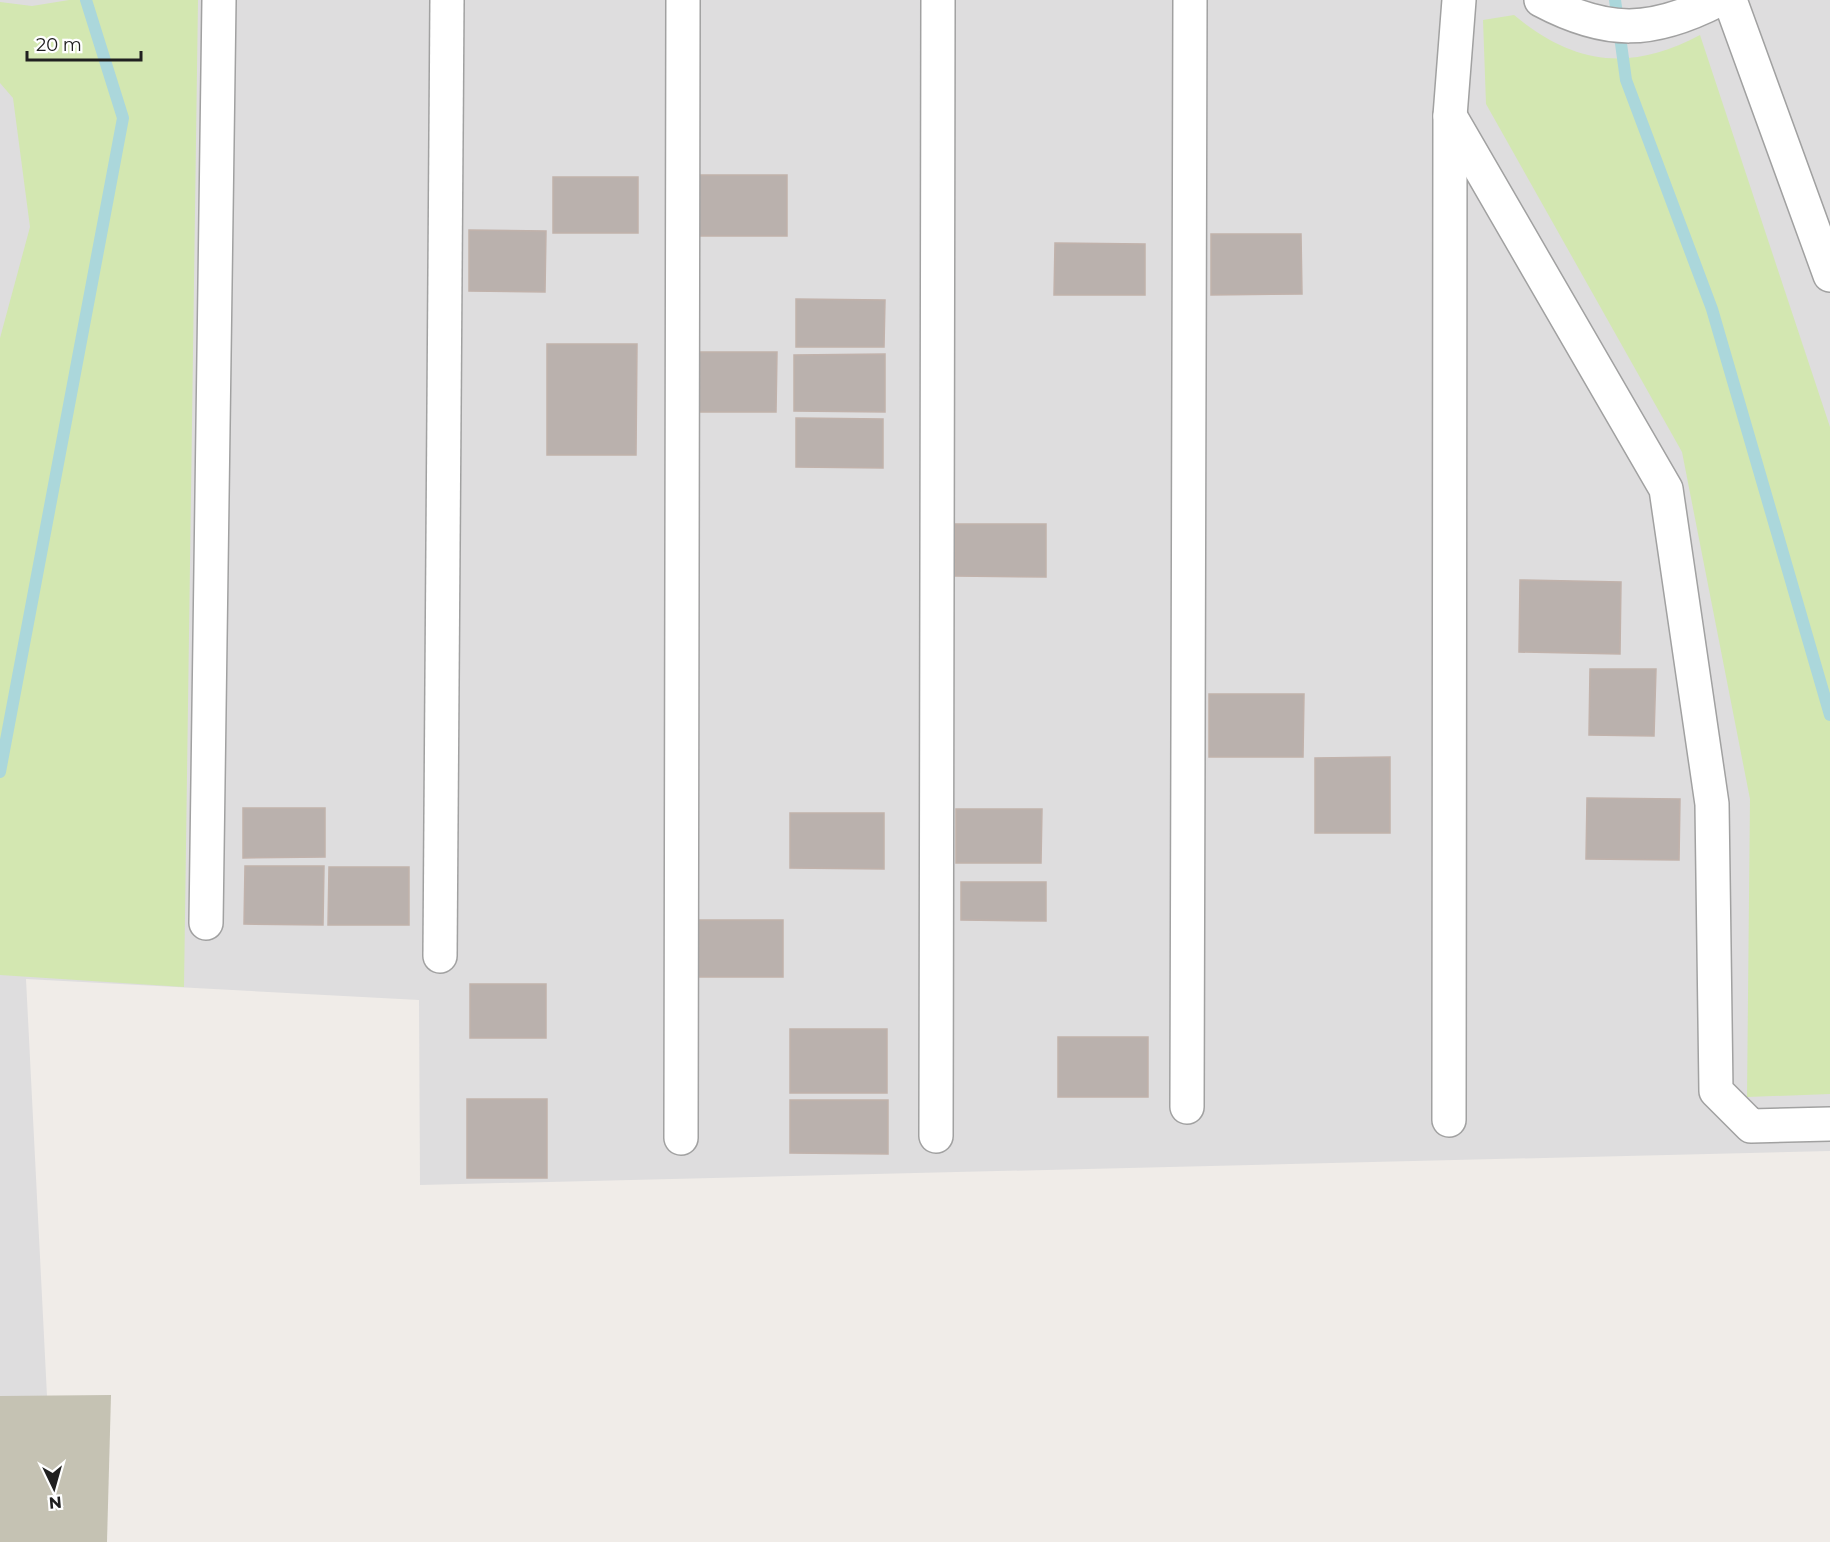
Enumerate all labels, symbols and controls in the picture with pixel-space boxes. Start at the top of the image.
scale bar [27,24,141,62]
text: 20 m [36,34,82,56]
north arrow [24,1458,84,1518]
text: N [48,1492,63,1512]

